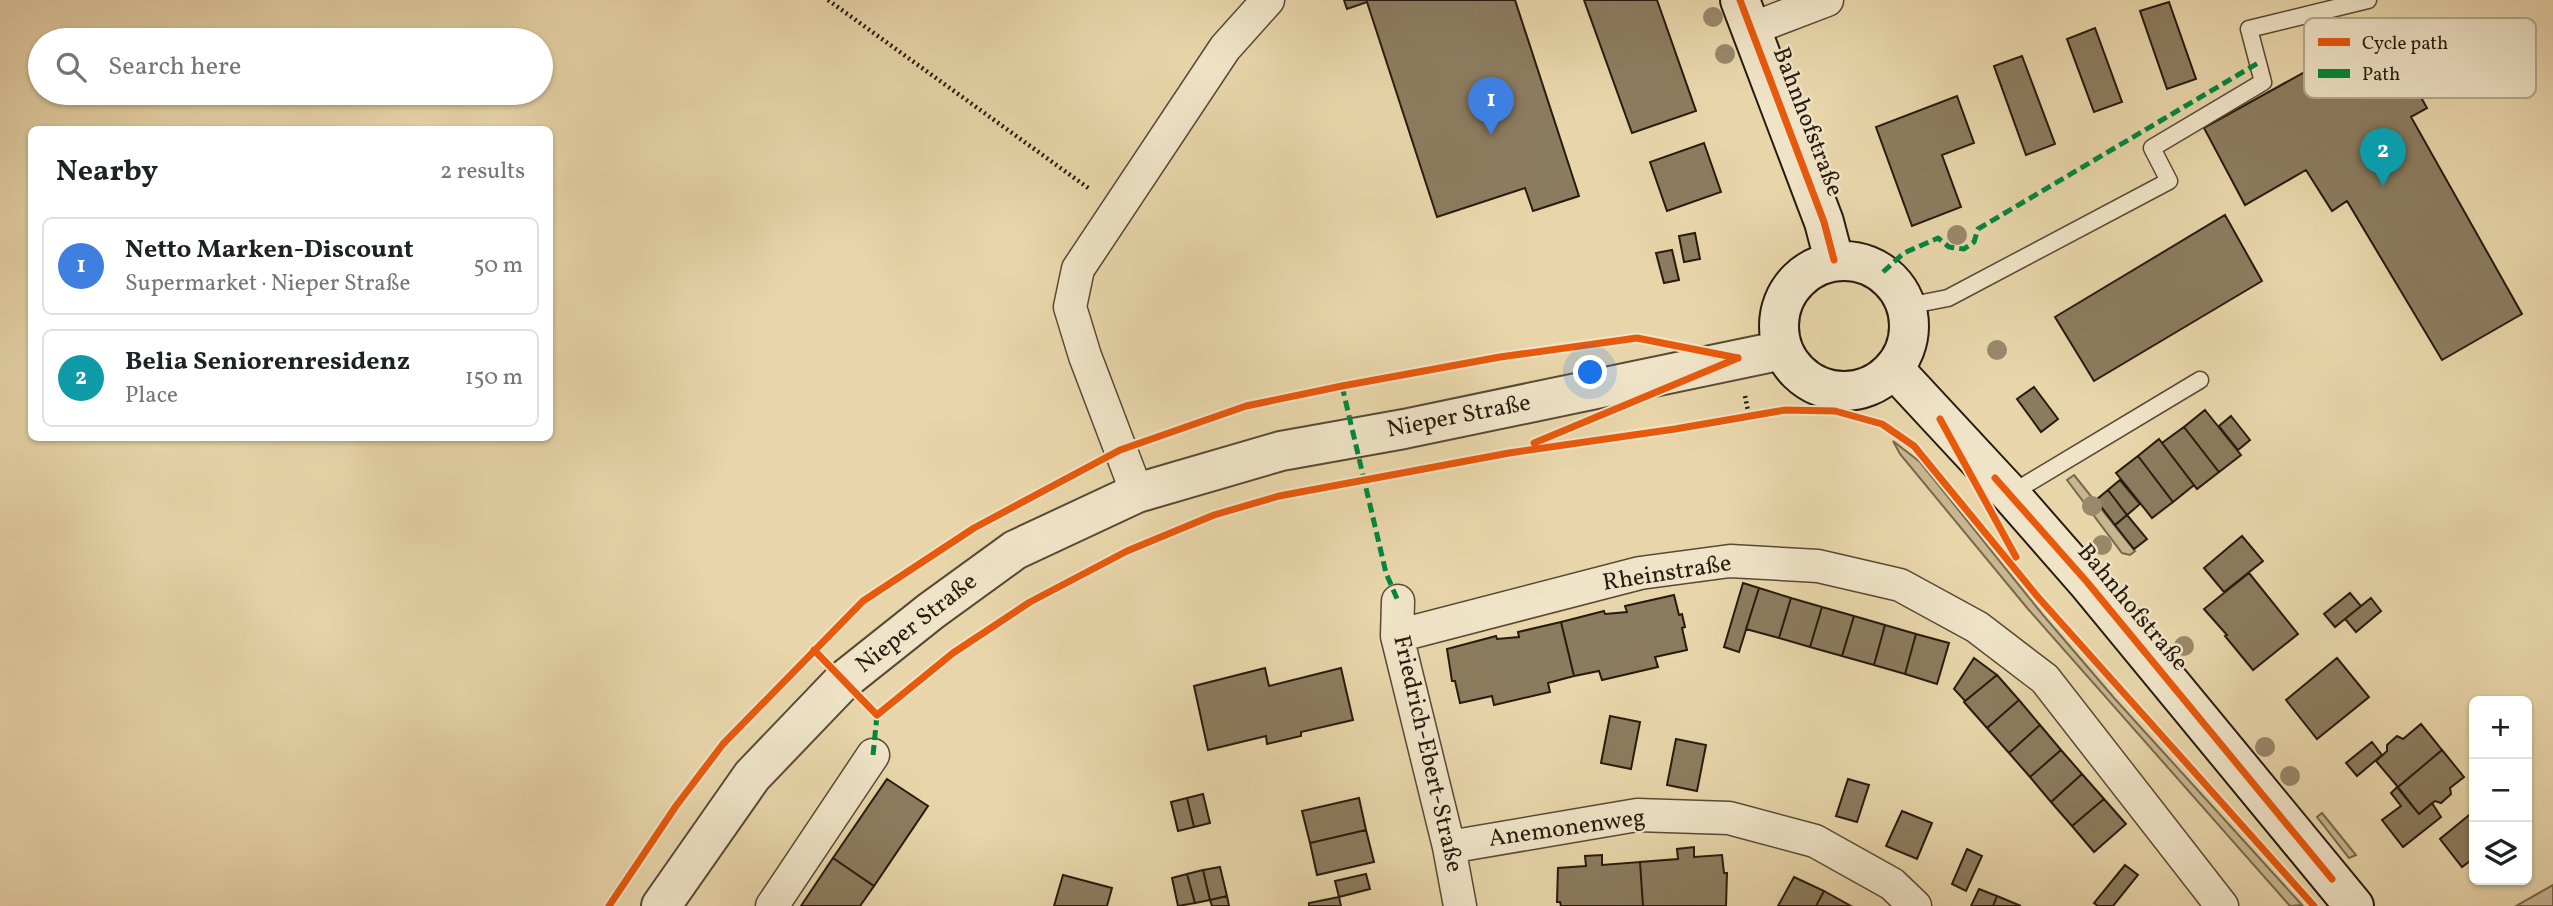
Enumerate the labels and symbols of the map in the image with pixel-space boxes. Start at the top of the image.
legend [2304,18,2536,98]
text: Cycle path [2362,31,2448,57]
street label: Bahnhofstraße [1763,43,1851,201]
text: Path [2362,62,2400,88]
pin: 1 [1468,77,1514,135]
pin: 2 [2360,128,2406,186]
your location [1573,355,1607,389]
street label: Nieper Straße [1384,386,1534,448]
street label: Bahnhofstraße [2068,537,2196,679]
street label: Rheinstraße [1600,547,1734,601]
street label: Nieper Straße [849,566,985,682]
street label: Friedrich-Ebert-Straße [1383,632,1471,876]
street label: Anemonenweg [1487,801,1647,857]

